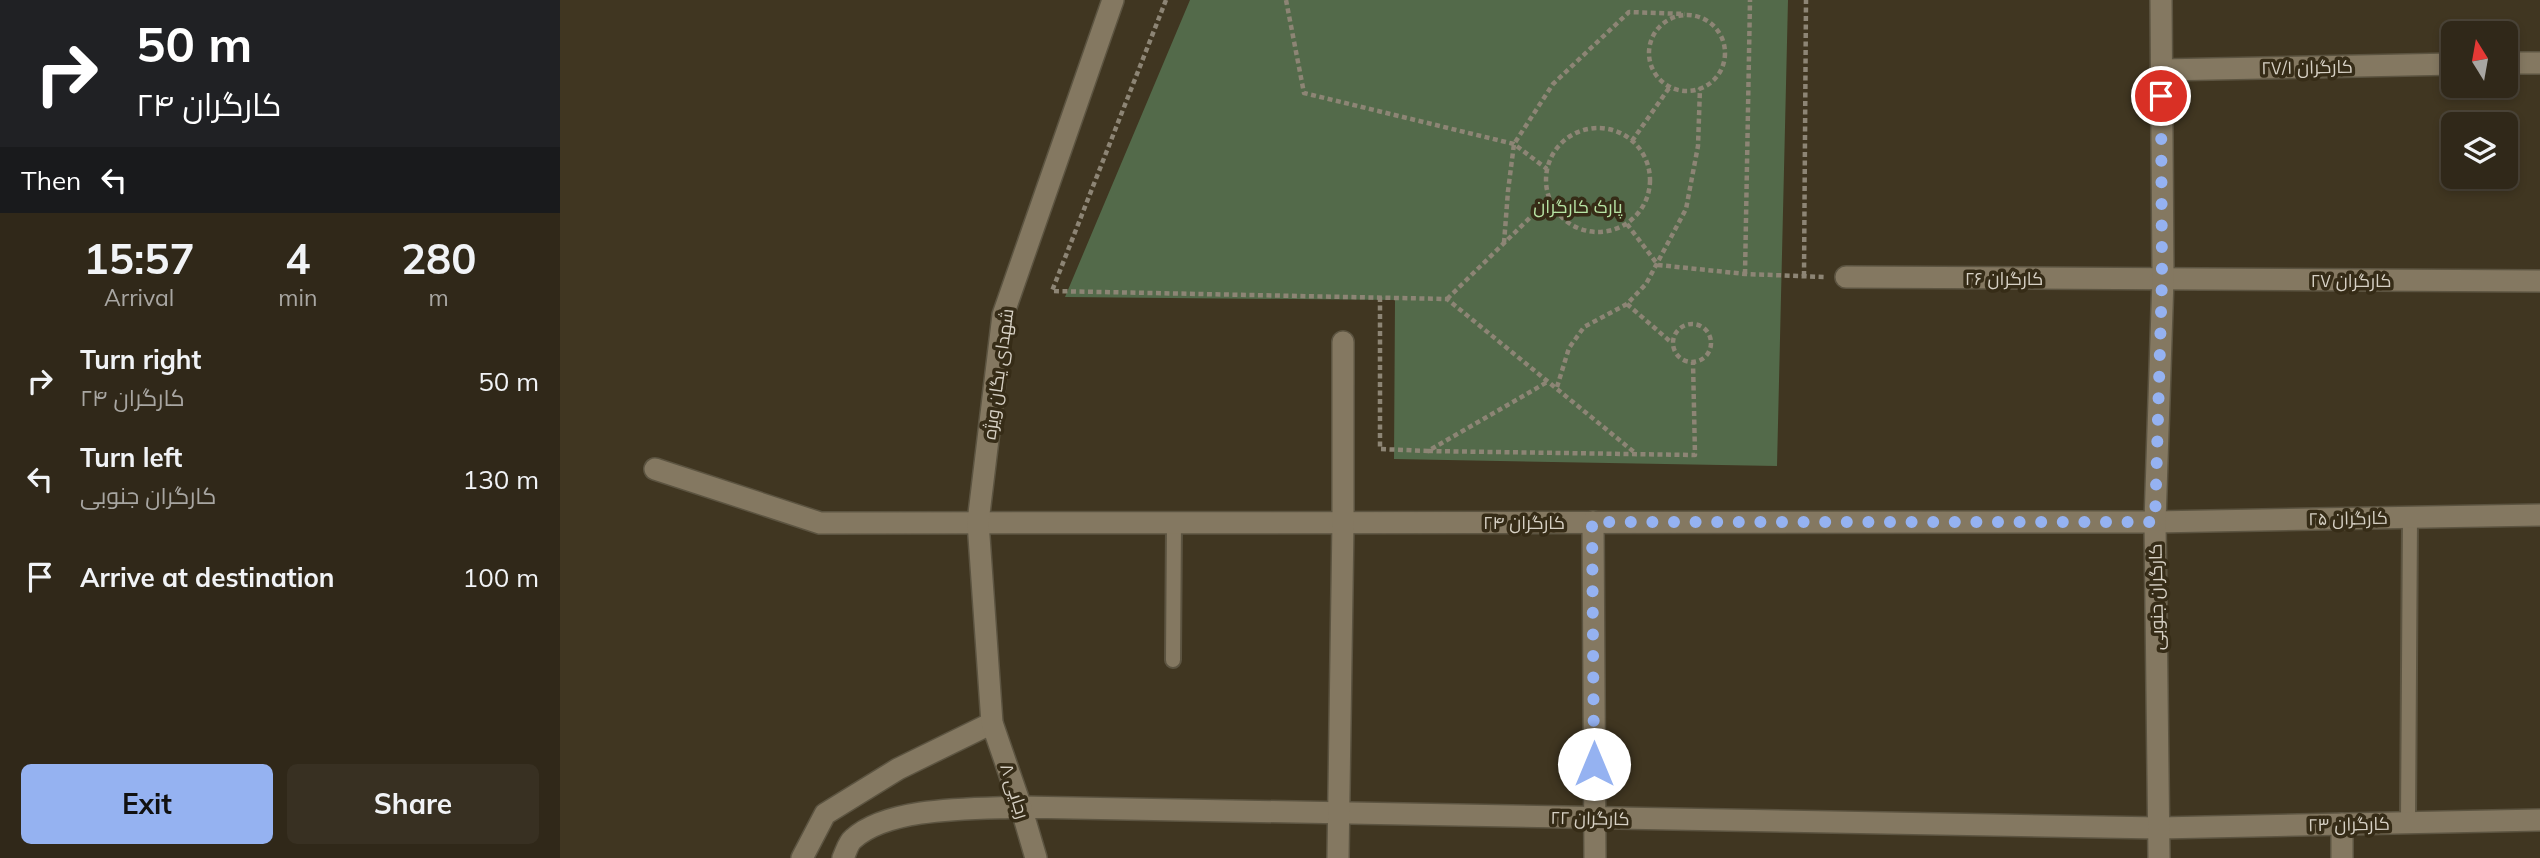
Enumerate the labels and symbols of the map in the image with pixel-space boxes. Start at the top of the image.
north arrow [2441,21,2518,98]
street label: کارگران ۲۷/۱ [2261,55,2353,79]
pin [2131,66,2191,126]
park label: پارک کارگران [1533,195,1623,219]
street label: کارگران ۲۶ [1965,267,2043,290]
street label: کارگران ۲۷ [2310,269,2392,292]
street label: شهدای یگان ویژه [977,307,1019,441]
street label: کارگران ۲۵ [2308,506,2388,530]
street label: کارگران ۲۴ [1483,511,1565,534]
street label: کارگران جنوبی [2144,543,2168,651]
position arrow [1557,727,1631,801]
street label: رجایی ۸ [995,760,1035,822]
street label: کارگران ۲۲ [1550,806,1630,830]
street label: کارگران ۲۳ [2308,812,2390,836]

